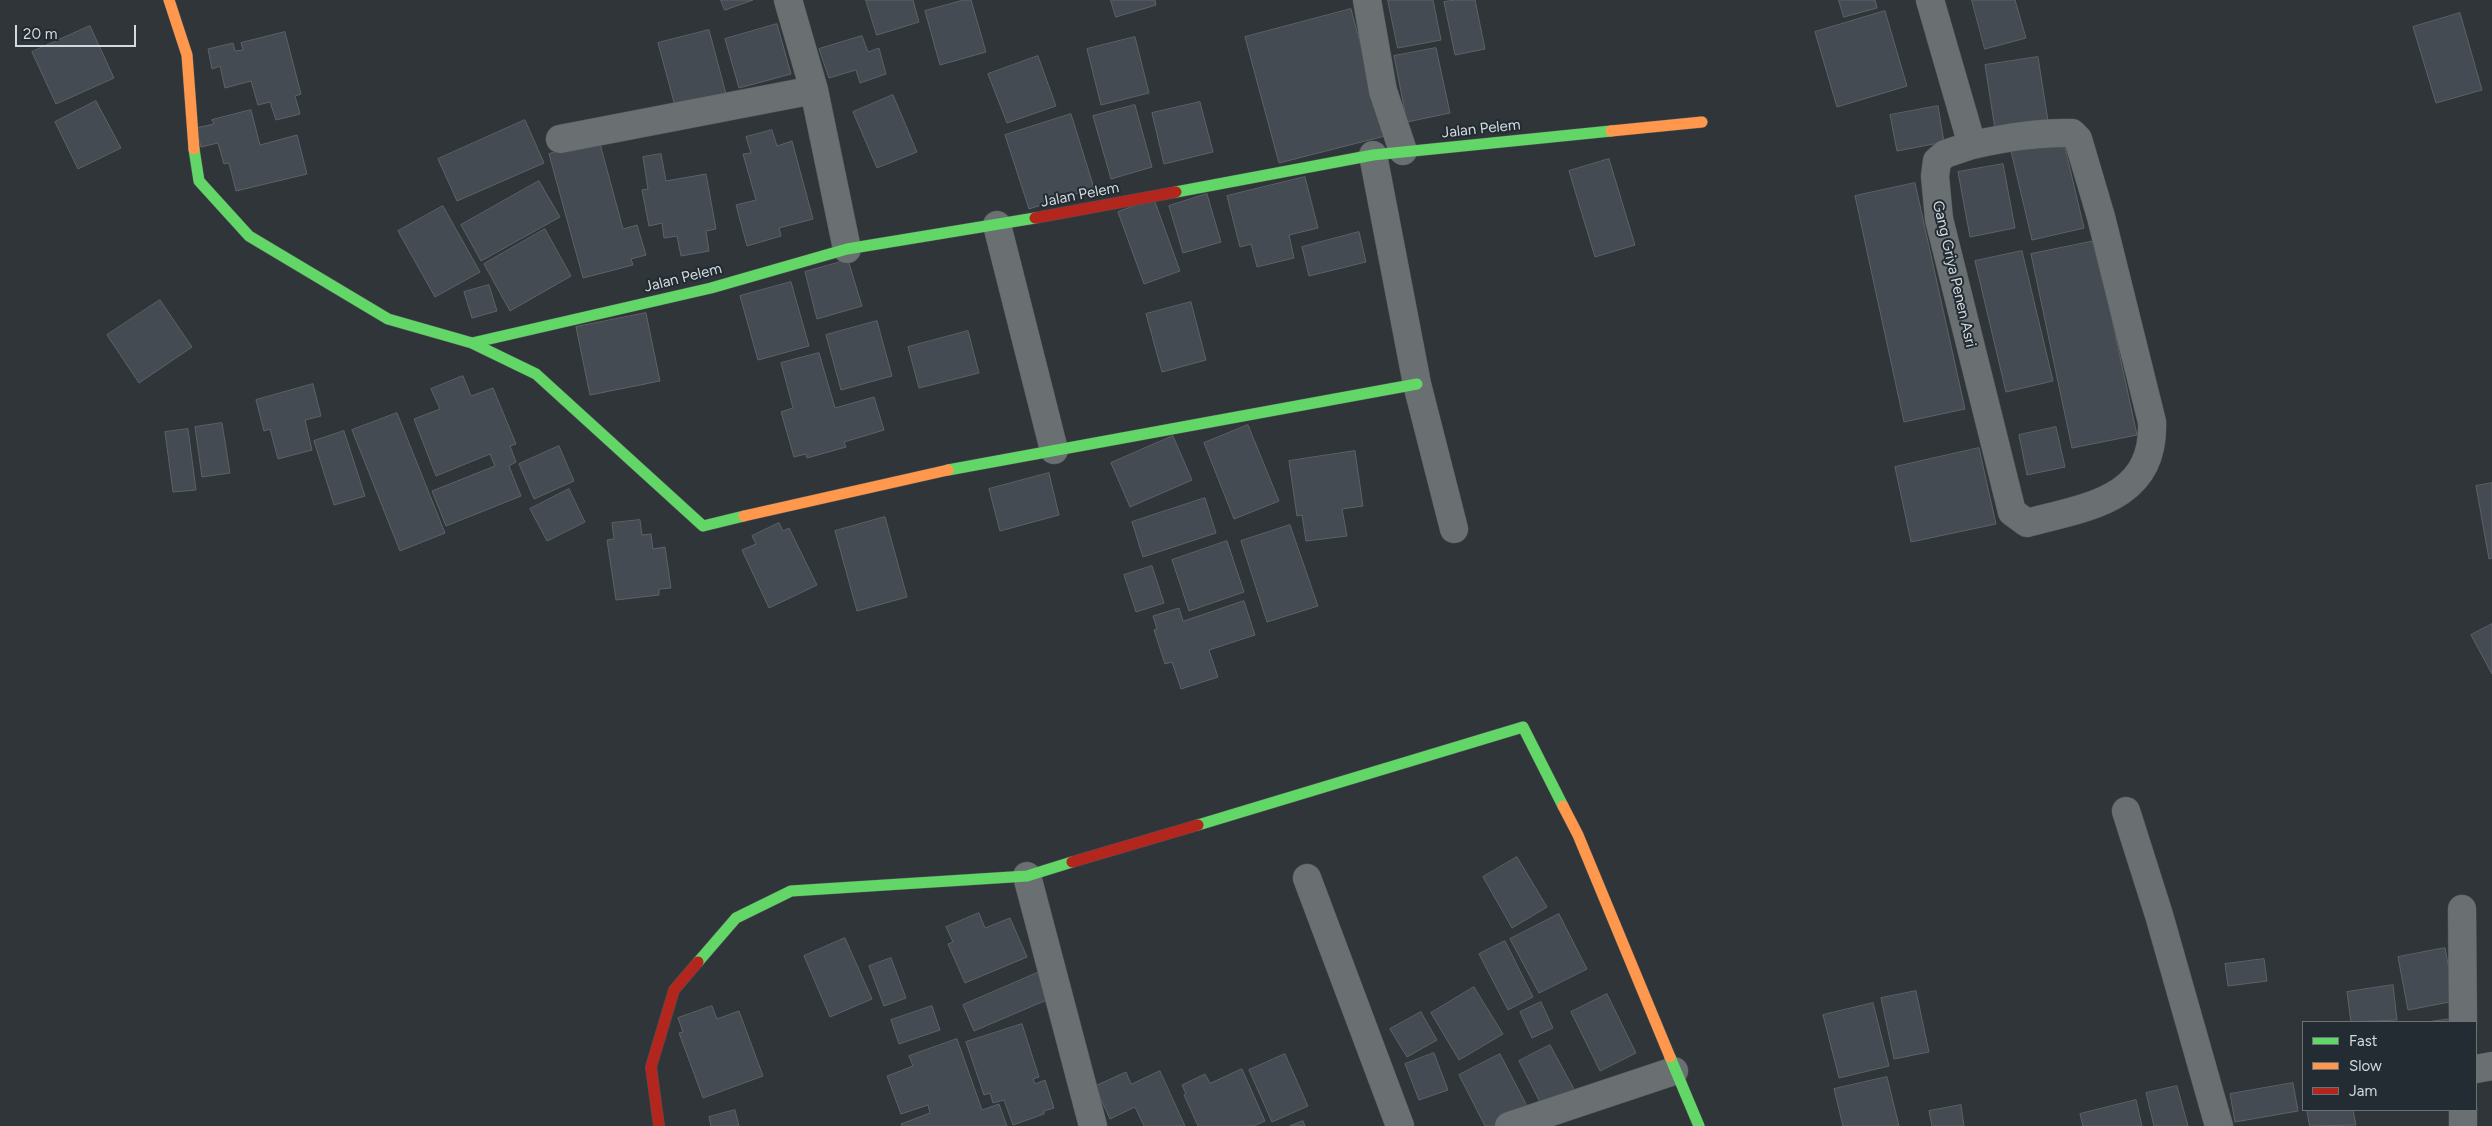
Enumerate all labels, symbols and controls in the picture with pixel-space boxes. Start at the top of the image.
scale bar [18,15,139,47]
text: 20 m [23,25,57,43]
street label: Jalan Pelem [1441,116,1521,142]
street label: Jalan Pelem [1039,179,1121,211]
street label: Gang Griya Penen Asri [1928,199,1980,349]
street label: Jalan Pelem [642,260,724,296]
legend [2302,1021,2477,1111]
text: Fast [2349,1032,2377,1050]
text: Slow [2349,1057,2382,1075]
text: Jam [2349,1082,2377,1100]

